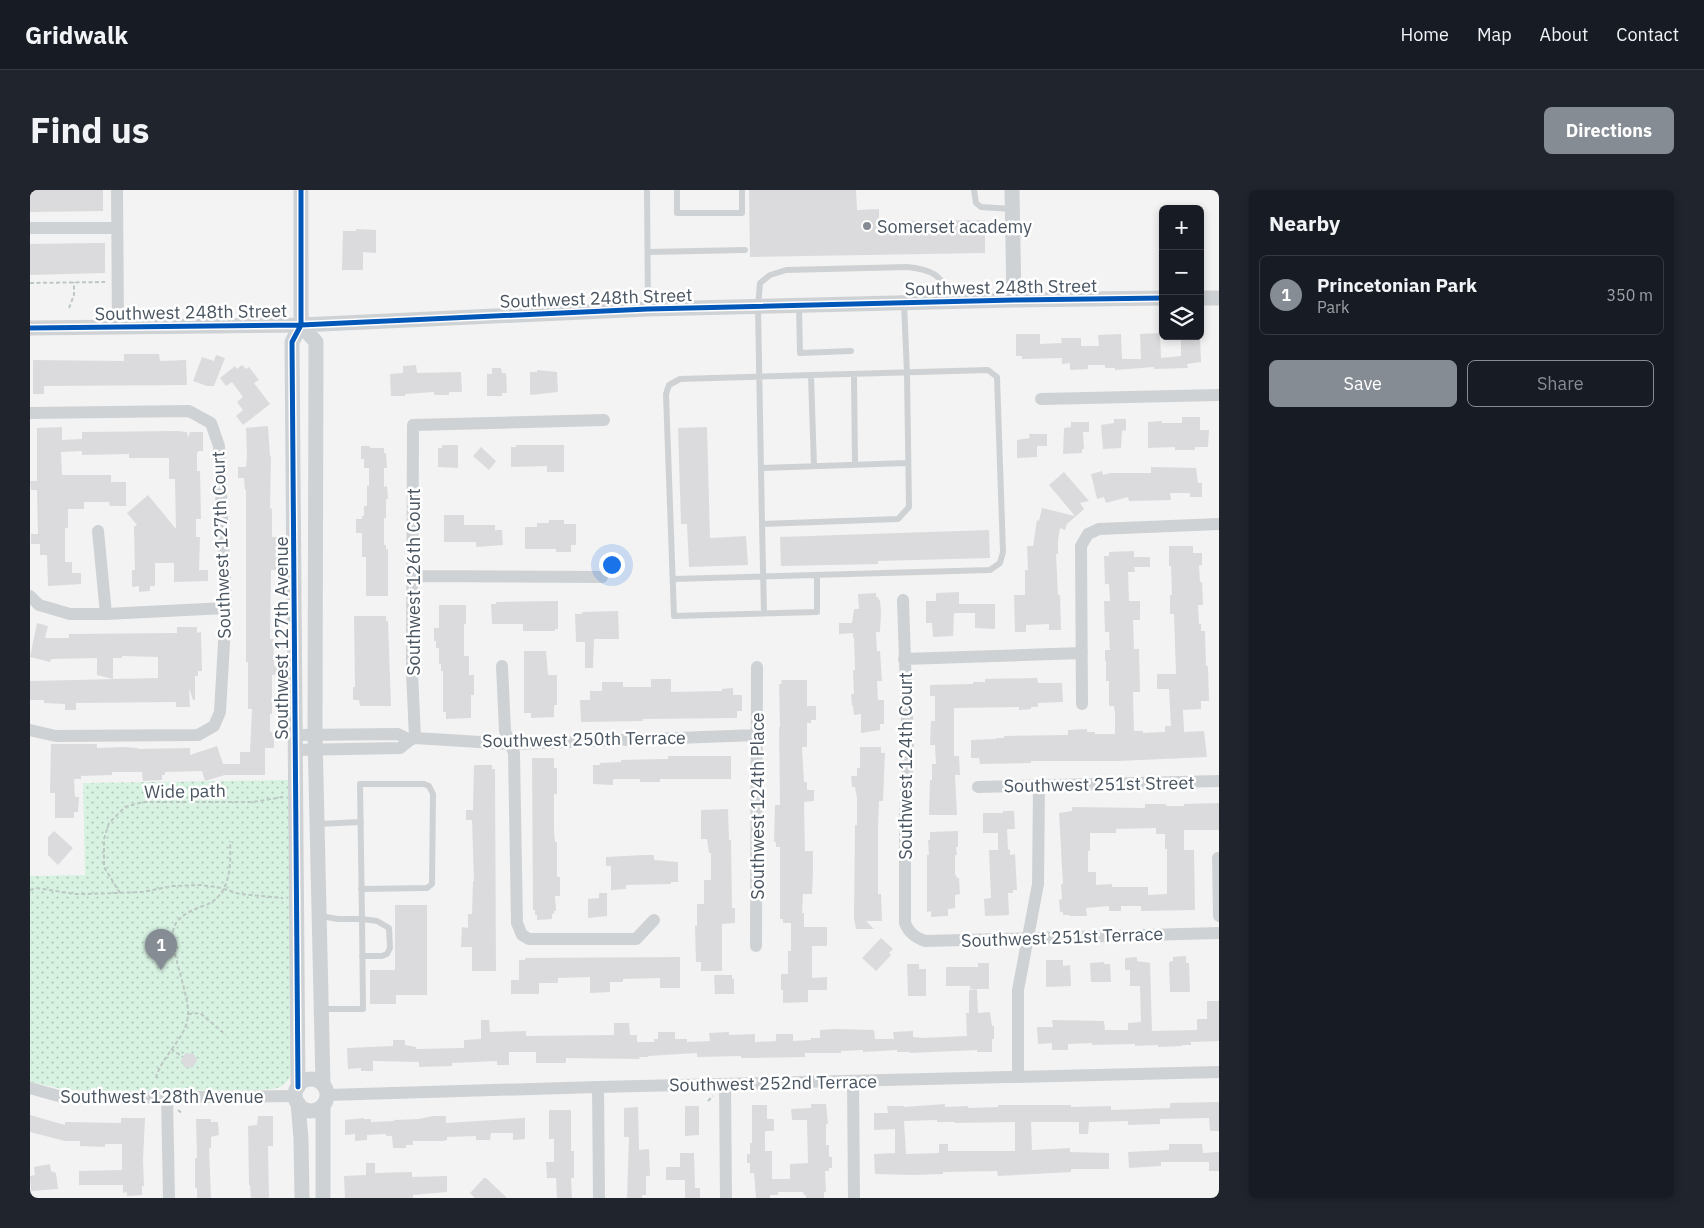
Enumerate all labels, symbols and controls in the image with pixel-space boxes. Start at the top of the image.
text: Gridwalk [25,19,128,51]
text: Home [1401,23,1449,46]
text: Map [1477,23,1512,46]
text: About [1540,23,1588,46]
text: Contact [1616,23,1679,46]
text: Find us [30,107,149,153]
button: Directions [1544,107,1674,154]
map controls [1159,205,1204,340]
button: + [1159,205,1204,250]
text: Nearby [1269,209,1340,237]
place label: Somerset academy [877,215,1032,238]
marker: Somerset academy [861,220,873,232]
button: − [1159,250,1204,295]
text: Princetonian Park [1317,273,1477,297]
street label: Southwest 248th Street [905,274,1097,300]
street label: Southwest 248th Street [499,283,693,313]
text: 1 [1281,285,1291,305]
text: 350 m [1606,285,1653,305]
button: layers [1159,295,1204,340]
text: Park [1317,297,1349,317]
street label: Southwest 248th Street [95,299,287,325]
button: Save [1269,360,1457,407]
button: Share [1467,360,1654,407]
street label: Southwest 127th Court [206,451,236,639]
street label: Southwest 126th Court [402,488,425,676]
street label: Southwest 127th Avenue [270,536,293,740]
your location [599,552,625,578]
street label: Southwest 124th Court [894,672,917,860]
street label: Southwest 124th Place [746,712,769,900]
street label: Southwest 250th Terrace [482,726,686,752]
street label: Southwest 251st Street [1003,771,1195,797]
street label: Wide path [144,779,226,803]
street label: Southwest 251st Terrace [961,922,1164,952]
pin: 1 [145,929,177,970]
street label: Southwest 252nd Terrace [669,1070,877,1096]
street label: Southwest 128th Avenue [60,1085,264,1108]

